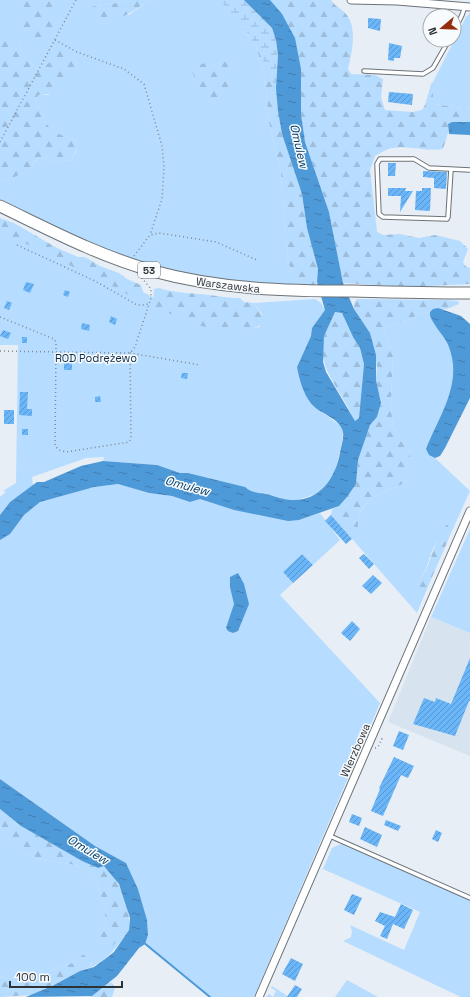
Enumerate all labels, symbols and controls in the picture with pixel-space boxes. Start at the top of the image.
north arrow [422,8,462,48]
text: N [425,25,440,37]
water label: Omulew [286,122,312,171]
road number: 53 [138,262,160,278]
street label: Warszawska [195,274,261,296]
park label: ROD Podrężewo [55,351,137,365]
water label: Omulew [163,472,212,500]
street label: Wierzbowa [337,720,373,779]
water label: Omulew [65,832,113,869]
scale bar [10,963,122,989]
text: 100 m [16,969,50,985]

